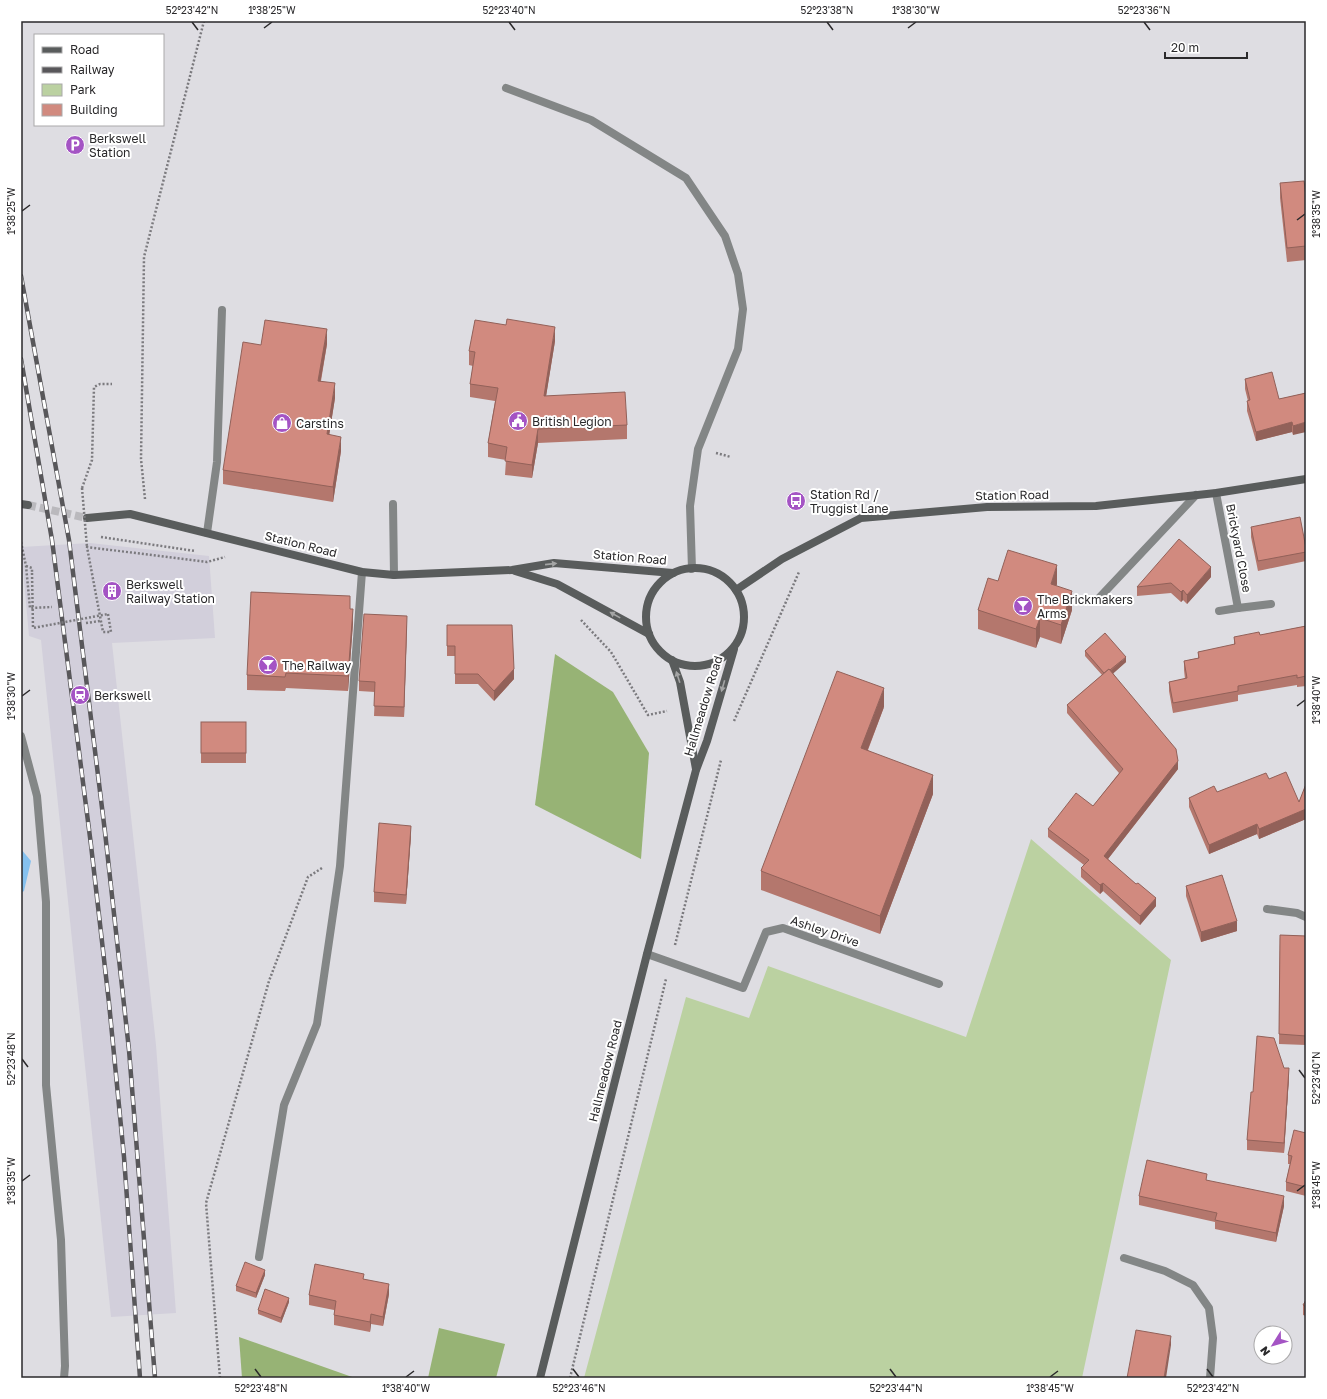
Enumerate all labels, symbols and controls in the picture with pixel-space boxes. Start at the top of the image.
text: 52°23'42"N [166,4,218,16]
text: 1°38'25"W [248,4,296,16]
text: 52°23'40"N [482,4,536,16]
text: 52°23'38"N [801,4,853,16]
text: 1°38'30"W [892,4,940,16]
text: 52°23'36"N [1118,4,1170,16]
legend [34,34,164,126]
scale bar [1165,34,1247,60]
text: 20 m [1171,40,1199,55]
text: Road [70,42,99,57]
text: Railway [70,62,115,77]
text: Park [70,82,96,97]
text: Building [70,102,118,117]
place label: Berkswell Station [89,131,146,160]
parking icon: Berkswell Station [64,134,86,156]
text: 1°38'25"W [5,187,17,235]
text: 1°38'35"W [1310,190,1322,238]
public building icon: British Legion [507,410,529,432]
shop icon: Carstins [271,412,293,434]
place label: British Legion [532,414,612,429]
place label: Carstins [296,416,344,431]
place label: Station Rd / Truggist Lane [810,487,889,516]
street label: Station Road [975,487,1049,503]
bus stop icon: Station Rd / Truggist Lane [785,490,807,512]
street label: Brickyard Close [1223,502,1255,594]
street label: Station Road [263,528,339,560]
street label: Station Road [593,546,667,568]
one-way arrow [544,561,557,568]
place label: Berkswell Railway Station [126,577,215,606]
building icon: Berkswell Railway Station [101,580,123,602]
place label: The Brickmakers Arms [1037,592,1133,621]
bar icon: The Brickmakers Arms [1012,595,1034,617]
one-way arrow [609,612,621,619]
bar icon: The Railway [257,654,279,676]
street label: Hallmeadow Road [681,654,725,758]
place label: The Railway [282,658,352,673]
one-way arrow [674,671,680,683]
text: 1°38'30"W [5,672,17,720]
text: 1°38'40"W [1310,676,1322,724]
one-way arrow [720,680,726,692]
station icon: Berkswell [69,684,91,706]
place label: Berkswell [94,688,151,703]
street label: Ashley Drive [789,912,861,950]
street label: Hallmeadow Road [585,1018,625,1124]
text: 52°23'48"N [5,1032,17,1086]
text: 52°23'40"N [1310,1051,1322,1105]
text: 1°38'35"W [5,1157,17,1205]
text: 1°38'45"W [1310,1161,1322,1209]
north arrow [1253,1325,1293,1365]
text: N [1257,1344,1272,1359]
text: 52°23'48"N [234,1382,288,1394]
text: 1°38'40"W [382,1382,430,1394]
text: 52°23'46"N [553,1382,606,1394]
text: 52°23'44"N [869,1382,923,1394]
text: 1°38'45"W [1026,1382,1074,1394]
text: 52°23'42"N [1187,1382,1239,1394]

